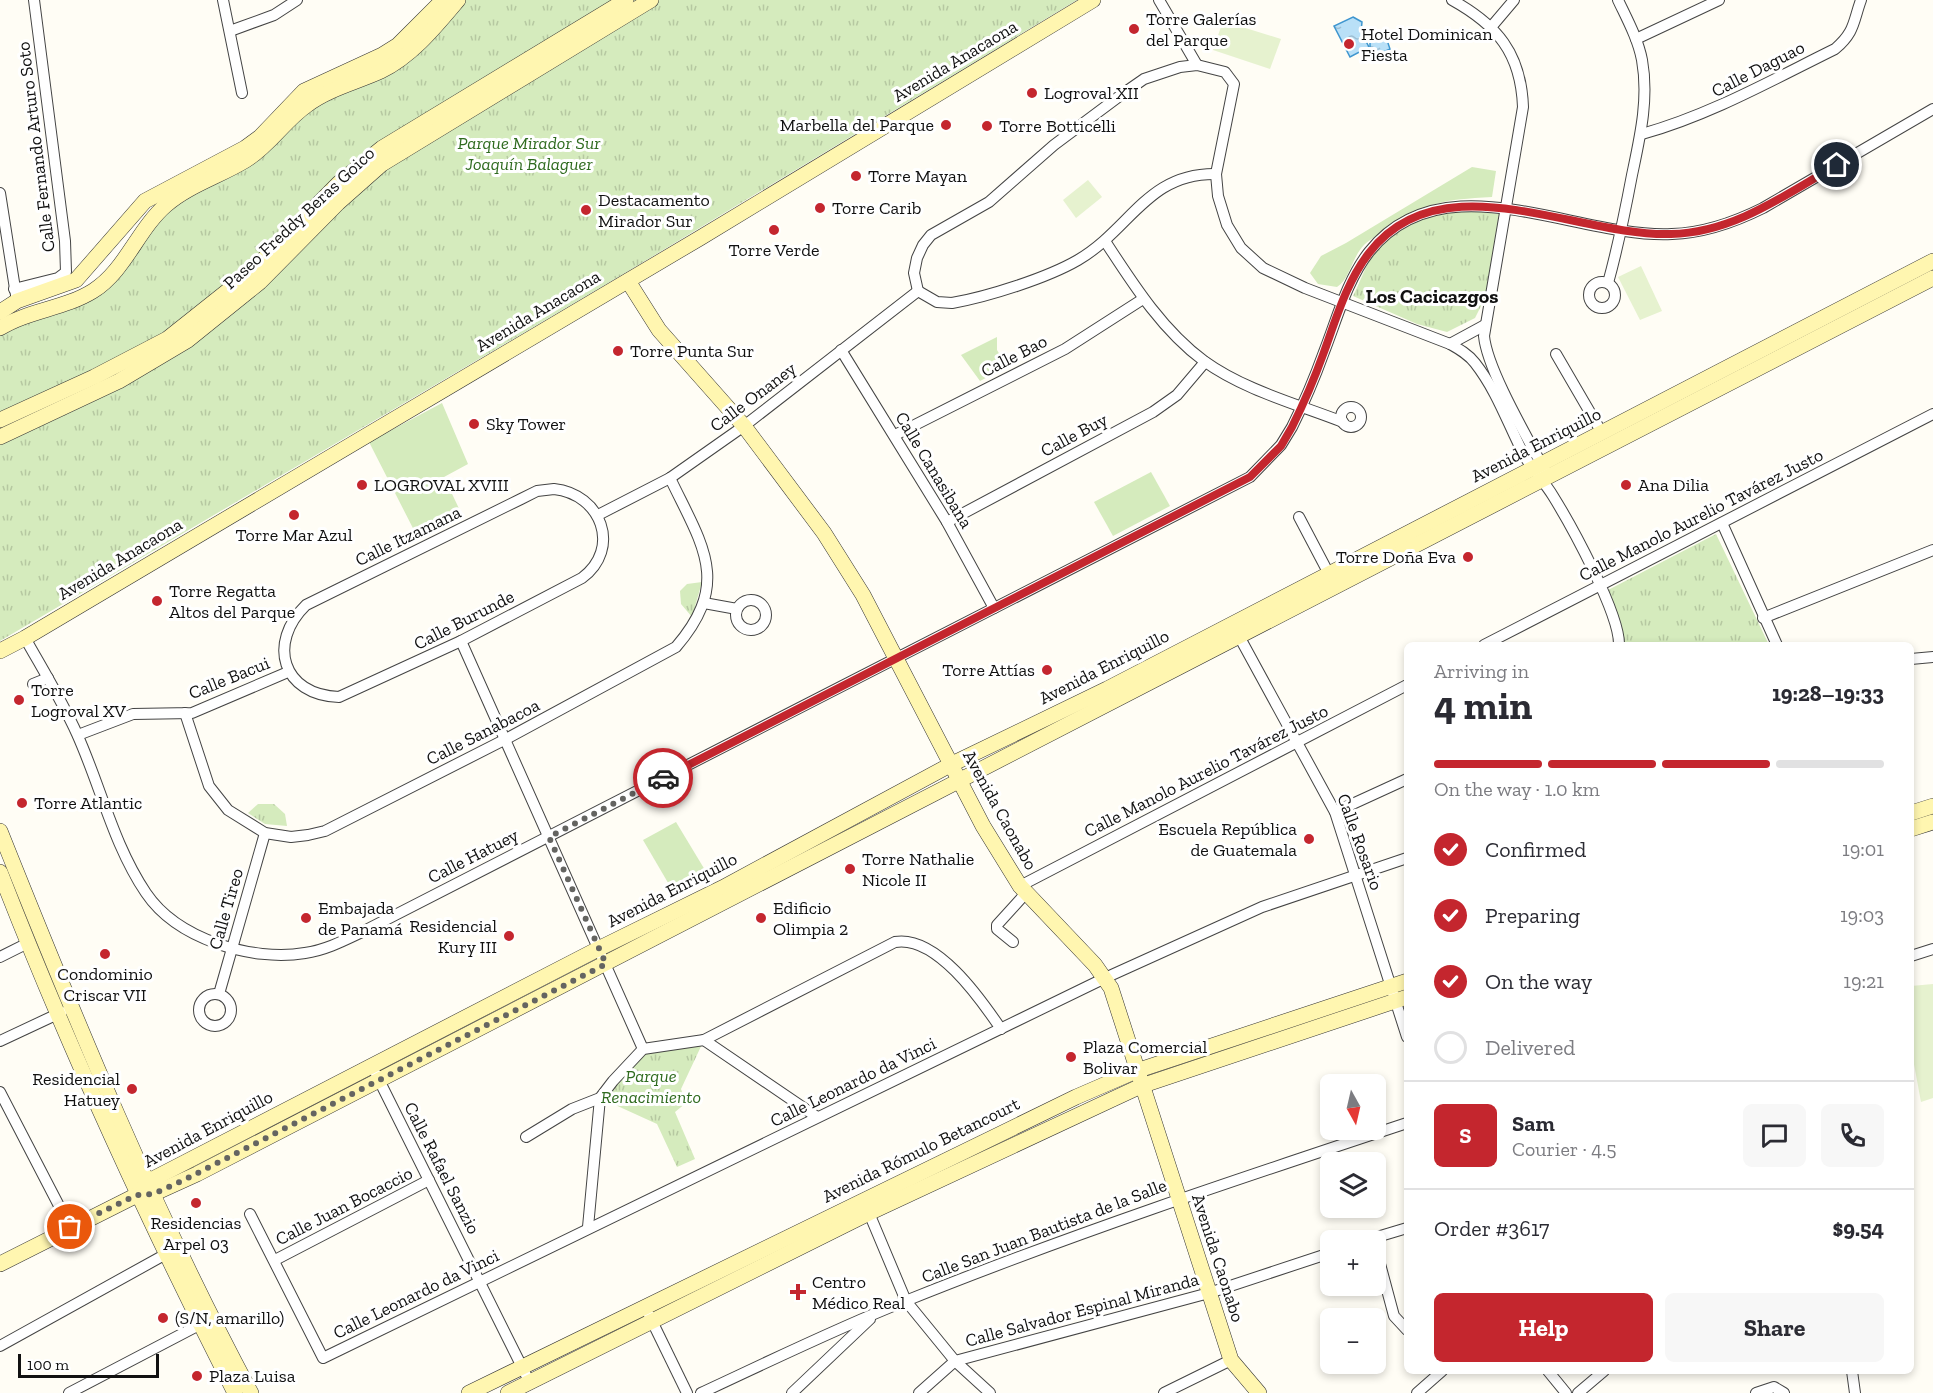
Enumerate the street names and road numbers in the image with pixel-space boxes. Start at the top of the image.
street label: Avenida Anacaona [889,15,1022,107]
street label: Calle Daguao [1708,36,1808,102]
street label: Calle Fernando Arturo Soto [12,41,60,253]
street label: Paseo Freddy Beras Goico [219,142,379,294]
street label: Avenida Anacaona [472,265,605,357]
street label: Calle Bao [977,330,1051,382]
street label: Calle Onaney [706,357,801,437]
street label: Avenida Enriquillo [1467,403,1605,487]
street label: Calle Canasibana [891,408,978,533]
street label: Calle Buy [1037,408,1112,462]
street label: Calle Manolo Aurelio Tavárez Justo [1575,444,1827,586]
street label: Calle Itzamana [352,501,465,571]
street label: Avenida Anacaona [54,513,187,605]
street label: Calle Burunde [410,585,518,655]
street label: Avenida Enriquillo [1035,625,1173,709]
street label: Calle Bacui [185,652,273,704]
street label: Calle Sanabacoa [423,694,544,770]
street label: Calle Manolo Aurelio Tavárez Justo [1080,700,1332,842]
street label: Avenida Caonabo [958,746,1042,874]
street label: Calle Rosario [1332,791,1388,893]
street label: Calle Hatuey [424,823,523,888]
street label: Avenida Enriquillo [603,848,741,932]
street label: Calle Tireo [204,866,248,952]
street label: Calle Leonardo da Vinci [766,1032,940,1132]
street label: Avenida Enriquillo [140,1086,276,1172]
street label: Avenida Rómulo Betancourt [819,1092,1024,1207]
street label: Calle Rafael Sanzio [399,1098,485,1238]
street label: Calle Juan Bocaccio [272,1162,416,1250]
street label: Calle San Juan Bautista de la Salle [918,1174,1170,1288]
street label: Avenida Caonabo [1187,1191,1249,1325]
street label: Calle Leonardo da Vinci [329,1244,503,1344]
street label: Calle Salvador Espinal Miranda [963,1268,1202,1352]

